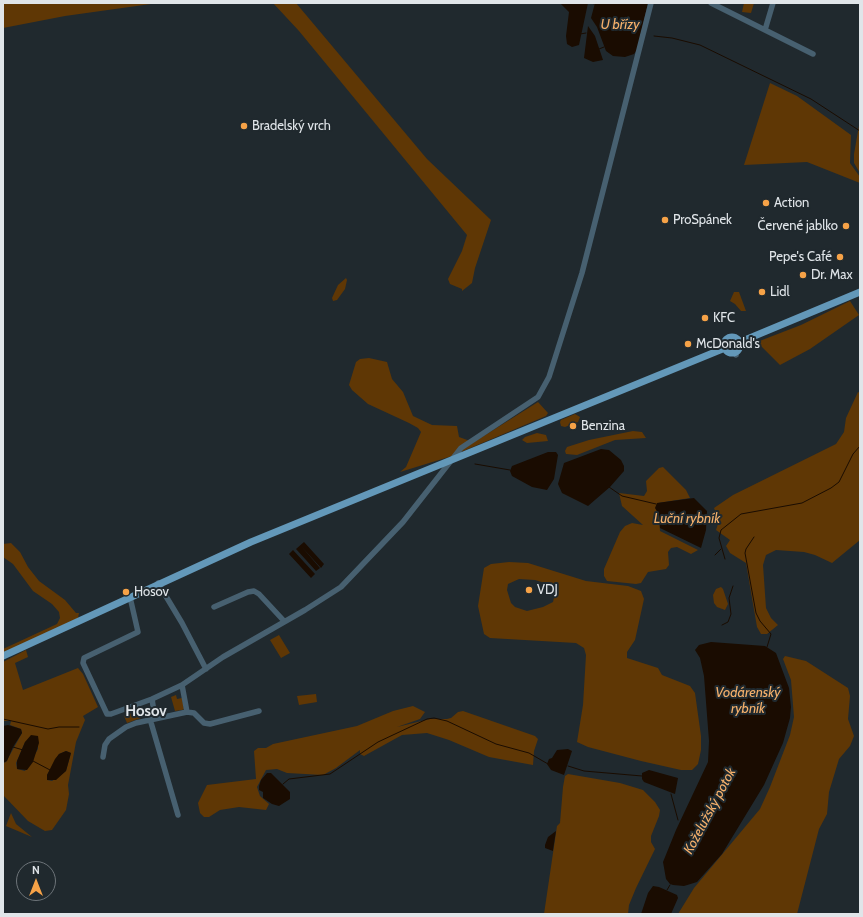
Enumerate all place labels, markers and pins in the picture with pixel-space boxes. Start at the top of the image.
place label: Bradelský vrch [252,118,331,134]
marker: Bradelský vrch [239,121,249,131]
place label: Action [774,195,809,211]
marker: Action [761,198,771,208]
place label: ProSpánek [673,212,732,228]
marker: ProSpánek [660,215,670,225]
place label: Červené jablko [757,218,838,234]
marker: Červené jablko [841,221,851,231]
place label: Pepe's Café [769,249,832,265]
marker: Pepe's Café [835,252,845,262]
place label: Dr. Max [811,267,853,283]
marker: Dr. Max [798,270,808,280]
place label: Lidl [770,284,790,300]
marker: Lidl [757,287,767,297]
place label: KFC [713,310,735,326]
marker: KFC [700,313,710,323]
place label: McDonald's [696,336,760,352]
marker: McDonald's [683,339,693,349]
place label: Benzina [581,418,625,434]
marker: Benzina [568,421,578,431]
place label: VDJ [537,582,558,598]
place label: Hosov [134,584,169,600]
marker: VDJ [524,585,534,595]
marker: Hosov [121,587,131,597]

